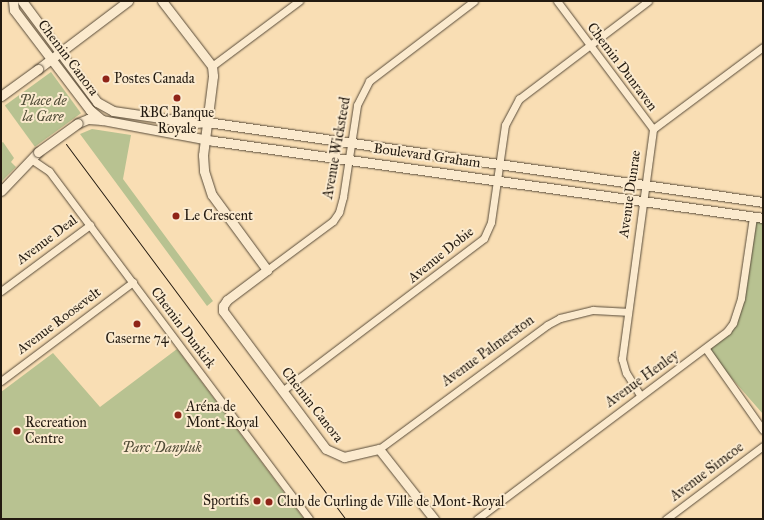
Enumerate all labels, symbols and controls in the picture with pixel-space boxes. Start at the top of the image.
street label: Chemin Canora [34,17,102,99]
street label: Chemin Dunraven [583,19,661,115]
place label: Postes Canada [114,71,195,87]
marker: Postes Canada [101,74,111,84]
park label: Place de la Gare [20,93,66,126]
marker: RBC Banque Royale [172,93,182,103]
street label: Avenue Wicksteed [320,96,354,200]
place label: RBC Banque Royale [140,105,214,138]
street label: Boulevard Graham [372,140,482,172]
street label: Avenue Dunrae [616,149,644,239]
place label: Le Crescent [184,208,253,224]
marker: Le Crescent [171,211,181,221]
street label: Avenue Deal [13,212,81,268]
street label: Avenue Dobie [405,223,477,287]
street label: Avenue Roosevelt [14,284,104,358]
street label: Chemin Dunkirk [147,284,219,372]
street label: Avenue Palmerston [439,312,537,390]
marker: Caserne 74 [132,319,142,329]
place label: Caserne 74 [105,331,169,347]
street label: Avenue Henley [602,347,682,411]
street label: Chemin Canora [277,364,347,446]
place label: Aréna de Mont-Royal [186,399,259,432]
marker: Aréna de Mont-Royal [173,410,183,420]
place label: Recreation Centre [25,415,87,448]
marker: Recreation Centre [12,426,22,436]
street label: Avenue Simcoe [667,439,747,505]
park label: Parc Danyluk [122,440,202,456]
place label: Sportifs [203,493,249,509]
place label: Club de Curling de Ville de Mont-Royal [277,494,505,510]
marker: Sportifs [252,496,262,506]
marker: Club de Curling de Ville de Mont-Royal [264,497,274,507]

